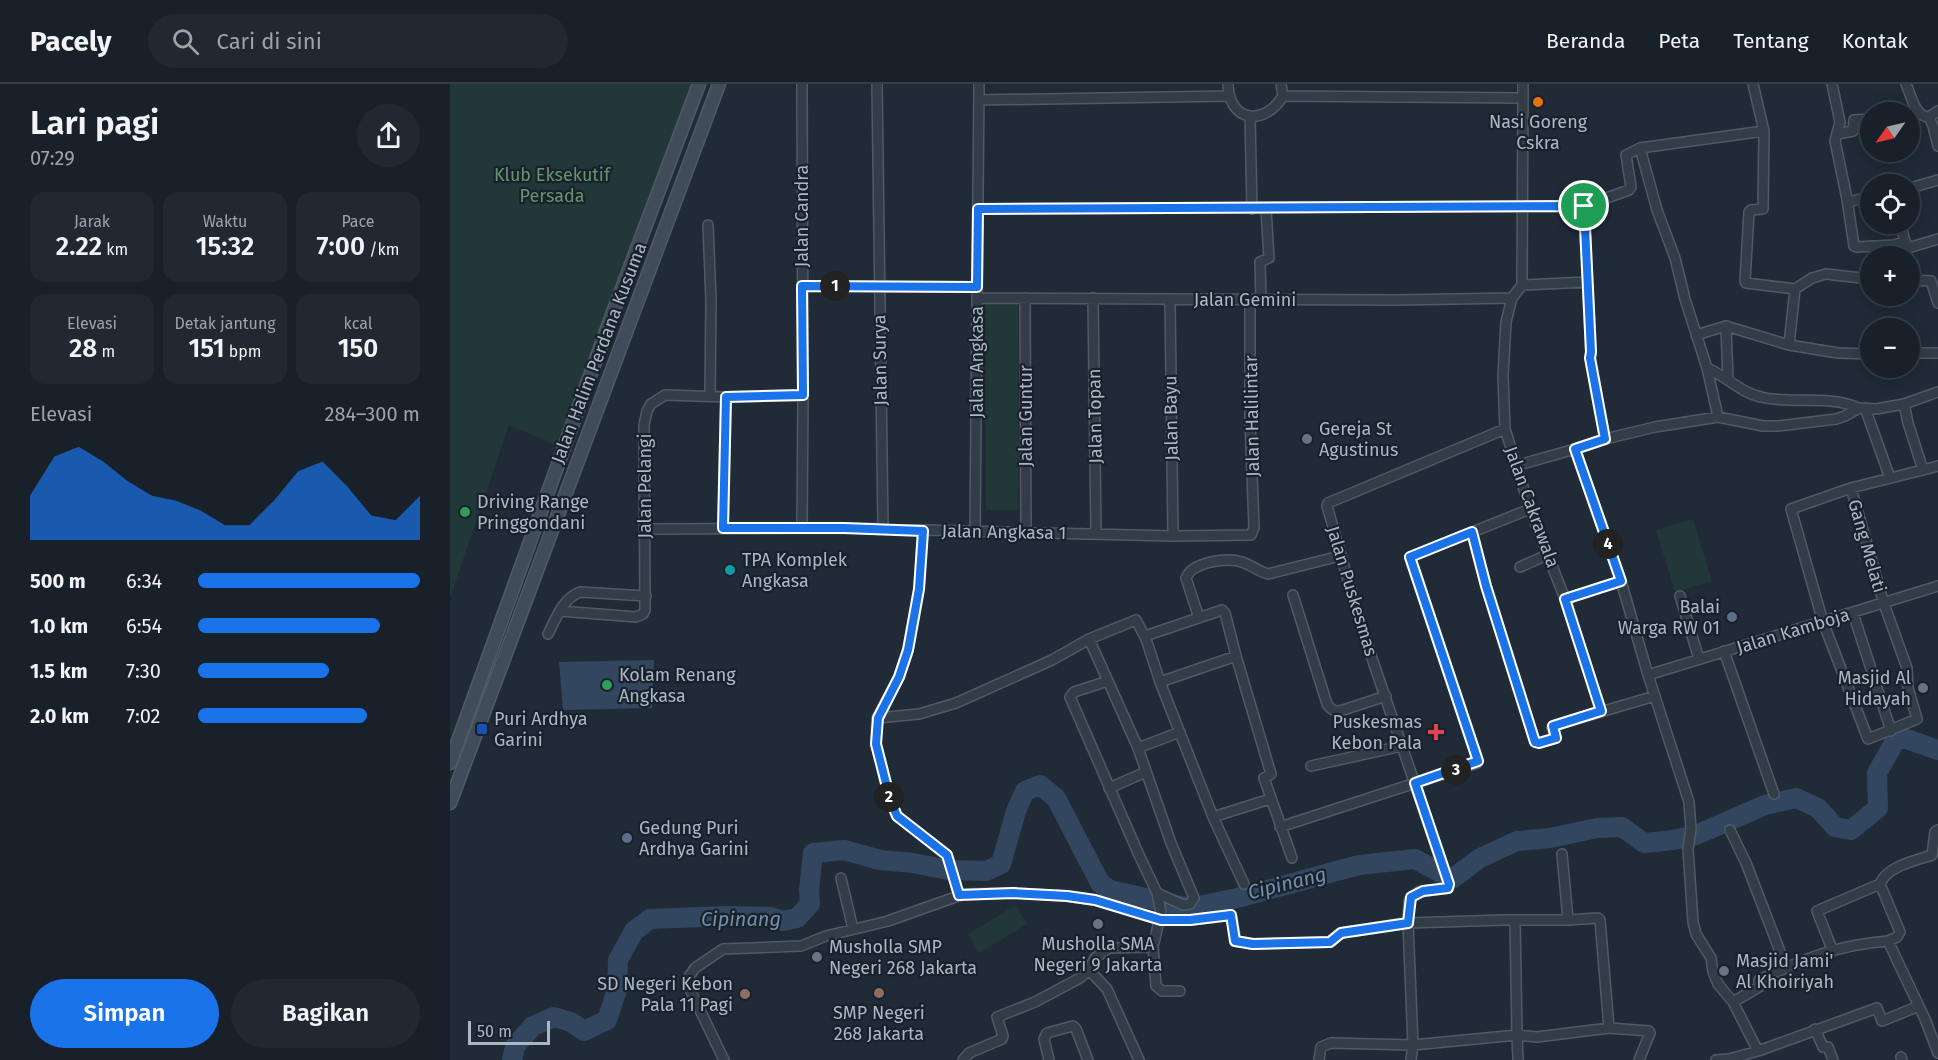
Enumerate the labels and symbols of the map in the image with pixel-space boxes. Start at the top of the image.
marker: Nasi Goreng Cskra [1531,95,1545,109]
north arrow [1860,102,1920,162]
place label: Nasi Goreng Cskra [1489,111,1588,154]
park label: Klub Eksekutif Persada [494,164,612,207]
street label: Jalan Candra [791,165,813,267]
pin [1558,180,1609,231]
street label: Jalan Halim Perdana Kusuma [547,240,651,466]
pin: 1 [820,271,850,301]
street label: Jalan Gemini [1194,289,1296,311]
street label: Jalan Angkasa [966,306,988,418]
street label: Jalan Surya [868,314,892,406]
street label: Jalan Halilintar [1240,355,1264,477]
street label: Jalan Guntur [1015,365,1037,467]
street label: Jalan Topan [1083,368,1107,464]
street label: Jalan Bayu [1159,375,1183,461]
place label: Gereja St Agustinus [1319,418,1398,461]
marker: Gereja St Agustinus [1300,432,1314,446]
street label: Jalan Pelangi [634,433,656,539]
street label: Jalan Cakrawala [1500,443,1564,571]
place label: Driving Range Pringgondani [477,491,589,534]
street label: Gang Melati [1843,497,1891,595]
marker: Driving Range Pringgondani [458,505,472,519]
street label: Jalan Angkasa 1 [941,520,1067,544]
street label: Jalan Puskesmas [1322,523,1382,659]
pin: 4 [1593,529,1623,559]
place label: TPA Komplek Angkasa [742,549,848,592]
marker: TPA Komplek Angkasa [723,563,737,577]
place label: Balai Warga RW 01 [1618,596,1720,639]
street label: Jalan Kamboja [1734,603,1852,659]
marker: Balai Warga RW 01 [1725,610,1739,624]
place label: Kolam Renang Angkasa [619,664,736,707]
place label: Masjid Al Hidayah [1838,667,1911,710]
marker: Kolam Renang Angkasa [600,678,614,692]
marker: Masjid Al Hidayah [1916,681,1930,695]
place label: Puri Ardhya Garini [494,708,588,751]
place label: Puskesmas Kebon Pala [1331,711,1422,754]
marker: Puri Ardhya Garini [475,722,489,736]
marker: Puskesmas Kebon Pala [1427,723,1445,741]
pin: 3 [1441,755,1471,785]
pin: 2 [874,782,904,812]
place label: Gedung Puri Ardhya Garini [639,817,749,860]
marker: Gedung Puri Ardhya Garini [620,831,634,845]
water label: Cipinang [1245,862,1329,904]
water label: Cipinang [701,907,781,931]
marker: Musholla SMA Negeri 9 Jakarta [1091,917,1105,931]
place label: Musholla SMA Negeri 9 Jakarta [1033,933,1163,976]
place label: Musholla SMP Negeri 268 Jakarta [829,936,977,979]
marker: Musholla SMP Negeri 268 Jakarta [810,950,824,964]
place label: Masjid Jami' Al Khoiriyah [1736,950,1834,993]
marker: Masjid Jami' Al Khoiriyah [1717,964,1731,978]
place label: SD Negeri Kebon Pala 11 Pagi [597,973,733,1016]
marker: SMP Negeri 268 Jakarta [872,986,886,1000]
marker: SD Negeri Kebon Pala 11 Pagi [738,987,752,1001]
place label: SMP Negeri 268 Jakarta [833,1002,925,1045]
scale bar [468,1018,550,1046]

